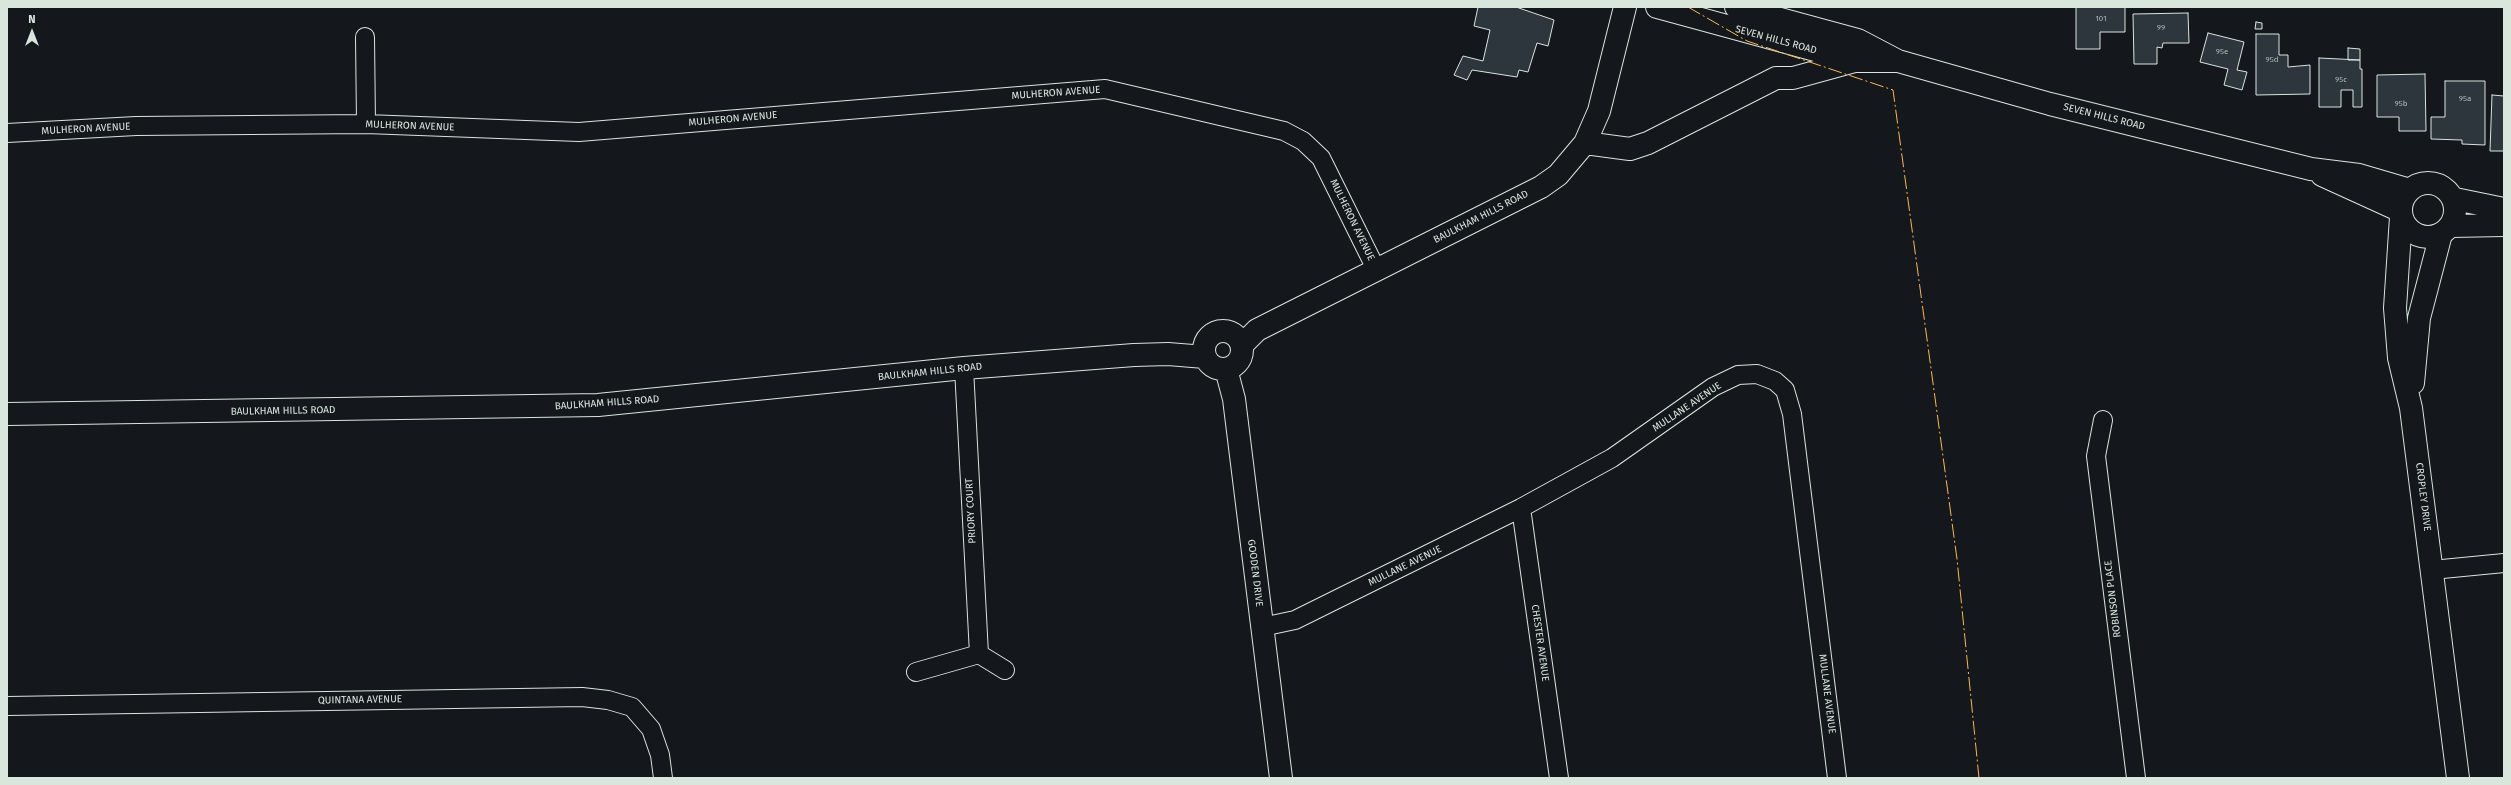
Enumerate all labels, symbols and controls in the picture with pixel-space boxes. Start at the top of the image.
north arrow [12,12,52,52]
text: N [28,13,36,26]
house number: 101 [2095,14,2107,24]
street label: SEVEN HILLS ROAD [1734,23,1818,57]
house number: 99 [2157,23,2165,33]
house number: 95e [2216,47,2228,57]
house number: 95d [2266,55,2278,65]
house number: 95c [2335,75,2347,85]
street label: MULHERON AVENUE [1011,84,1101,102]
house number: 95a [2459,94,2471,104]
house number: 95b [2395,99,2407,109]
street label: SEVEN HILLS ROAD [2062,101,2146,133]
street label: MULHERON AVENUE [688,109,778,129]
street label: MULHERON AVENUE [365,118,455,134]
street label: MULHERON AVENUE [41,121,131,137]
street label: MULHERON AVENUE [1327,177,1377,263]
street label: BAULKHAM HILLS ROAD [1432,188,1530,246]
street label: BAULKHAM HILLS ROAD [877,361,983,383]
street label: MULLANE AVENUE [1650,380,1724,434]
street label: BAULKHAM HILLS ROAD [554,393,660,413]
street label: BAULKHAM HILLS ROAD [231,404,335,418]
street label: CROPLEY DRIVE [2413,462,2433,532]
street label: PRIORY COURT [963,478,979,544]
street label: GOODEN DRIVE [1245,539,1265,607]
street label: MULLANE AVENUE [1366,543,1444,589]
street label: ROBINSON PLACE [2102,560,2124,638]
street label: CHESTER AVENUE [1529,604,1551,682]
street label: MULLANE AVENUE [1816,653,1838,735]
street label: QUINTANA AVENUE [318,693,402,707]

